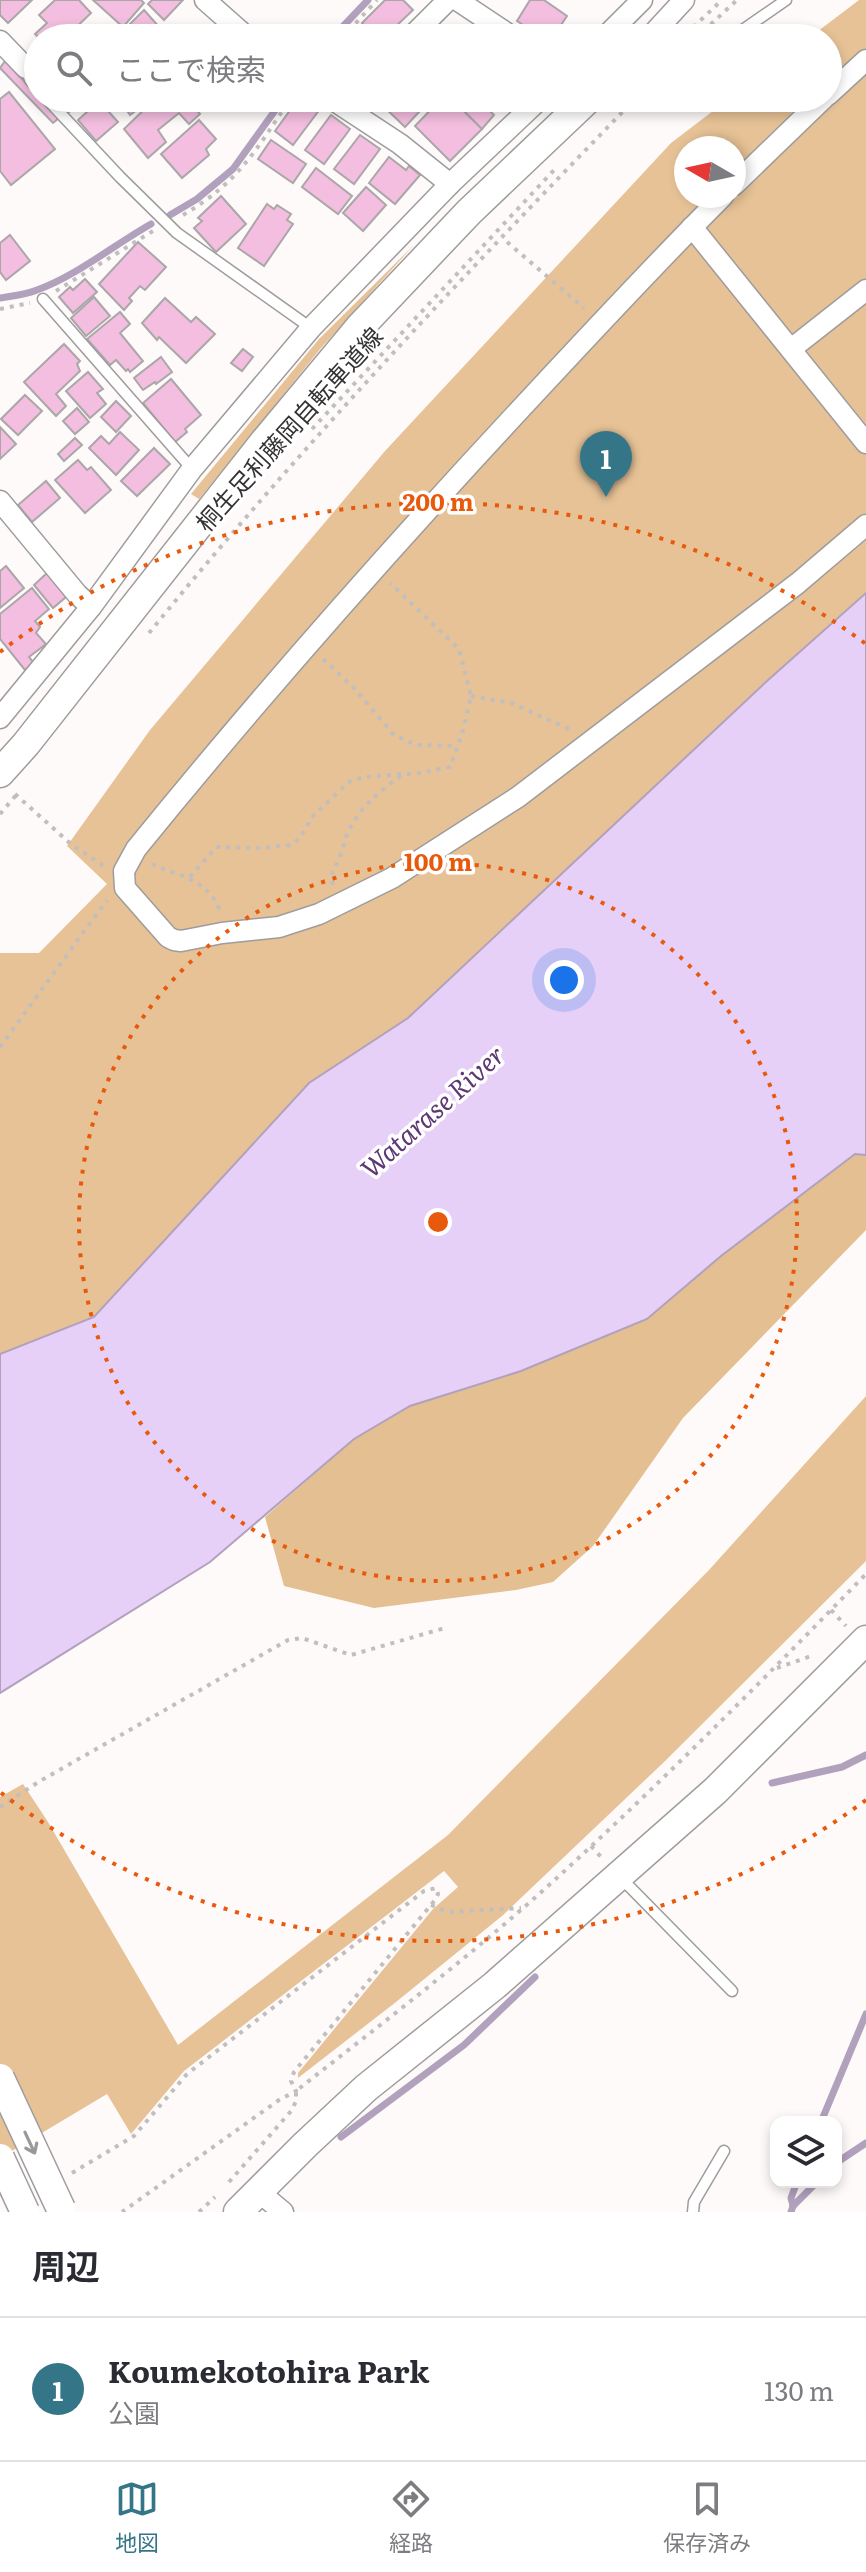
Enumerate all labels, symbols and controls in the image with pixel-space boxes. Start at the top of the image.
search box [24,24,842,112]
icon: search [52,46,96,90]
text: ここで検索 [116,46,266,90]
north arrow [674,136,746,208]
street label: 桐生足利藤岡自転車道線 [187,319,389,538]
pin: 1 [580,431,632,497]
text: 200 m [402,483,474,518]
text: 100 m [404,843,472,878]
your location [544,960,584,1000]
water label: Watarase River [351,1035,512,1186]
centre of rings [424,1208,452,1236]
map controls [770,2116,842,2188]
button: layers [770,2116,842,2188]
one-way arrow [23,2131,38,2155]
text: 周辺 [32,2239,100,2289]
text: Koumekotohira Park [108,2348,429,2392]
text: 1 [53,2370,63,2409]
text: 130 m [764,2370,834,2409]
text: 公園 [108,2392,160,2431]
tab: 地図 [115,2477,159,2558]
tab: 経路 [389,2477,433,2558]
tab: 保存済み [663,2477,751,2558]

